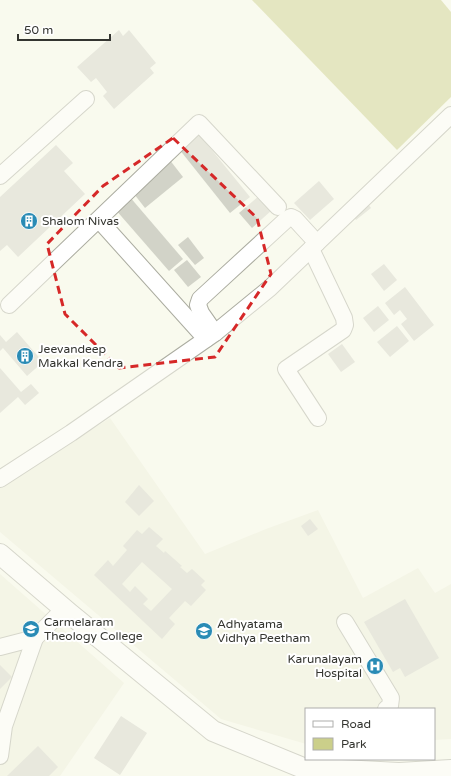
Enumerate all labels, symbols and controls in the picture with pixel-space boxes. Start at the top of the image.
scale bar [18,16,110,42]
text: 50 m [24,23,53,37]
building icon: Shalom Nivas [19,211,39,231]
place label: Shalom Nivas [42,214,119,228]
place label: Jeevandeep Makkal Kendra [38,342,123,370]
building icon: Jeevandeep Makkal Kendra [15,346,35,366]
place label: Carmelaram Theology College [44,615,143,643]
place label: Adhyatama Vidhya Peetham [217,617,310,645]
school or university icon: Carmelaram Theology College [21,619,41,639]
school or university icon: Adhyatama Vidhya Peetham [194,621,214,641]
place label: Karunalayam Hospital [288,652,362,680]
hospital icon: Karunalayam Hospital [365,656,385,676]
legend [305,708,435,760]
text: Road [341,717,371,731]
text: Park [341,737,367,751]

